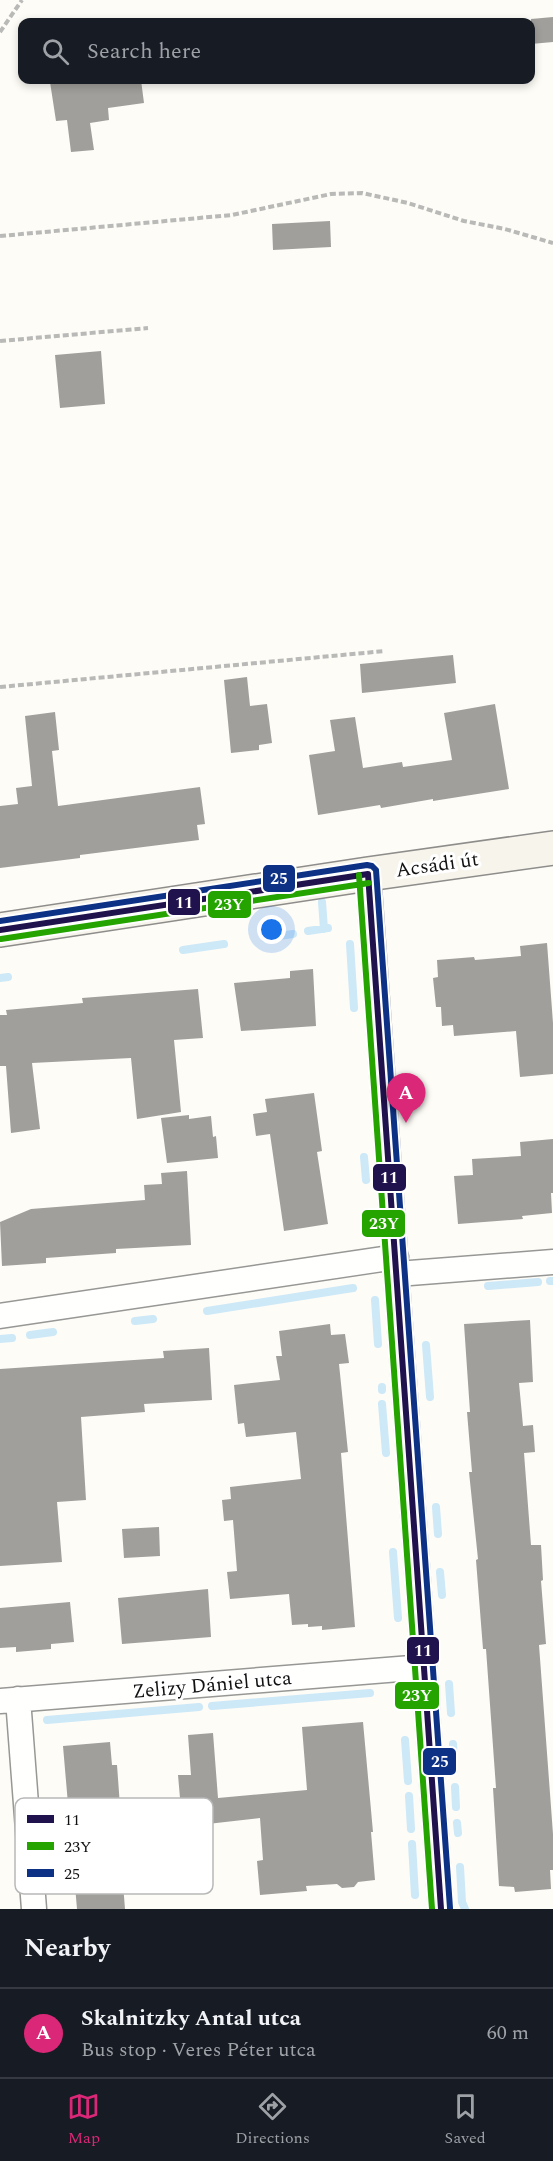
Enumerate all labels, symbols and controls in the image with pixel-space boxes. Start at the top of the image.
search box [18,18,535,84]
icon: search [39,35,72,68]
text: Search here [87,35,201,68]
street label: Acsádi út [394,844,480,886]
line badge: 25 [262,864,296,893]
text: 25 [270,867,288,891]
line badge: 11 [167,888,201,916]
line badge: 23Y [207,890,252,919]
text: 11 [175,891,193,915]
text: 23Y [214,893,244,917]
your location [257,915,286,944]
pin: A [386,1074,426,1123]
line badge: 11 [372,1163,407,1192]
text: 11 [380,1166,398,1190]
line badge: 23Y [361,1209,406,1238]
text: 23Y [369,1212,399,1236]
line badge: 11 [406,1636,440,1665]
text: 11 [414,1639,432,1663]
street label: Zelizy Dániel utca [131,1663,293,1707]
line badge: 23Y [394,1681,440,1710]
text: 23Y [402,1684,432,1708]
line badge: 25 [422,1747,457,1776]
text: 25 [431,1750,449,1774]
legend [15,1798,213,1894]
text: 11 [64,1808,80,1832]
text: 23Y [64,1835,92,1859]
text: 25 [64,1862,80,1886]
text: Nearby [24,1928,110,1968]
text: Skalnitzky Antal utca [81,2002,301,2035]
text: A [36,2018,51,2048]
text: 60 m [487,2018,529,2048]
text: Bus stop · Veres Péter utca [81,2035,316,2065]
tab: Map [67,2090,100,2150]
tab: Directions [235,2090,310,2150]
tab: Saved [445,2090,486,2150]

